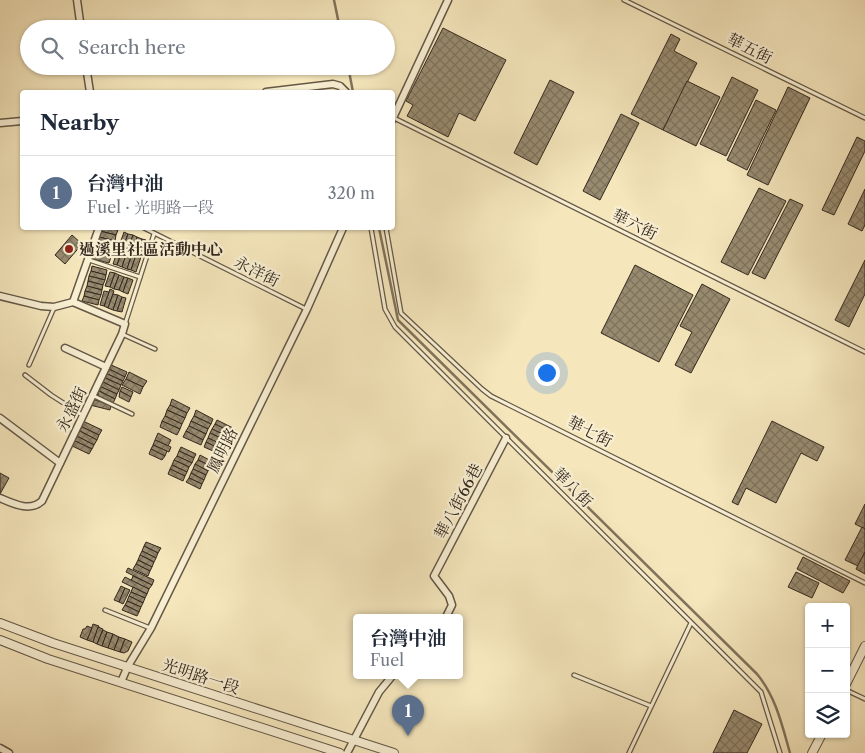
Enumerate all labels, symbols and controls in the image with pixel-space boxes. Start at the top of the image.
search box [20,20,395,75]
street label: 華五街 [724,28,776,68]
icon: search [38,34,66,62]
text: Search here [78,36,186,59]
text: Nearby [40,110,119,135]
text: 台灣中油 [87,172,163,195]
text: 1 [52,183,60,203]
text: 320 m [328,183,375,203]
text: Fuel · 光明路一段 [87,197,214,217]
street label: 華六街 [609,204,661,244]
place label: 過溪里社區活動中心 [79,239,223,259]
marker: 過溪里社區活動中心 [63,243,75,255]
street label: 永洋街 [231,251,283,291]
your location [534,360,560,386]
street label: 永盛街 [51,383,91,435]
street label: 華七街 [564,411,616,451]
street label: 鳳明路 [202,424,242,476]
street label: 華八街66巷 [430,460,486,542]
street label: 華八街 [549,463,597,511]
map controls [805,603,850,738]
button: + [805,603,850,648]
popup [353,614,463,679]
text: 台灣中油 [370,627,446,650]
button: − [805,648,850,693]
text: Fuel [370,650,404,670]
street label: 光明路一段 [160,654,242,698]
button: layers [805,693,850,738]
pin: 1 [392,695,424,736]

